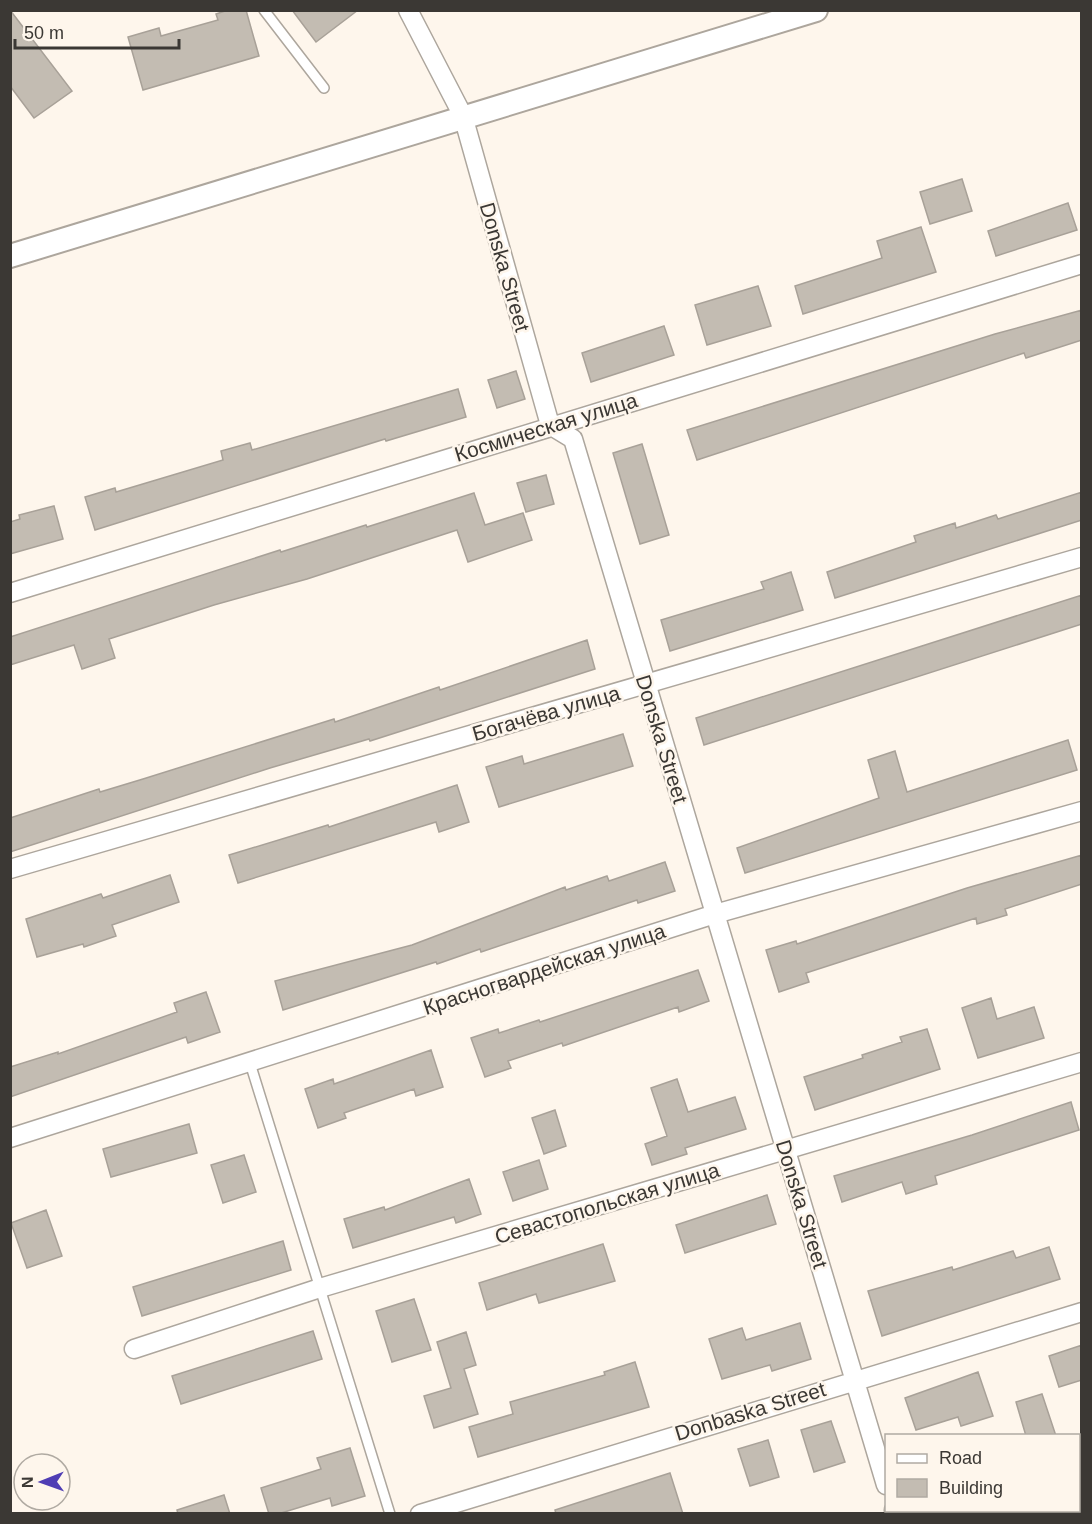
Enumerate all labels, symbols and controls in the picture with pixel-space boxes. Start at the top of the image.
scale bar [15,12,178,50]
text: 50 m [24,23,64,43]
street label: Donska Street [476,200,534,334]
street label: Космическая улица [452,388,640,466]
street label: Donska Street [632,672,692,806]
street label: Богачёва улица [469,681,623,745]
street label: Красногвардейская улица [420,919,668,1019]
street label: Donska Street [772,1137,832,1271]
street label: Севастопольская улица [492,1158,722,1248]
street label: Donbaska Street [672,1377,828,1445]
legend [885,1434,1080,1512]
text: Road [939,1448,982,1468]
north arrow [12,1452,72,1512]
text: N [19,1476,36,1488]
text: Building [939,1478,1003,1498]

